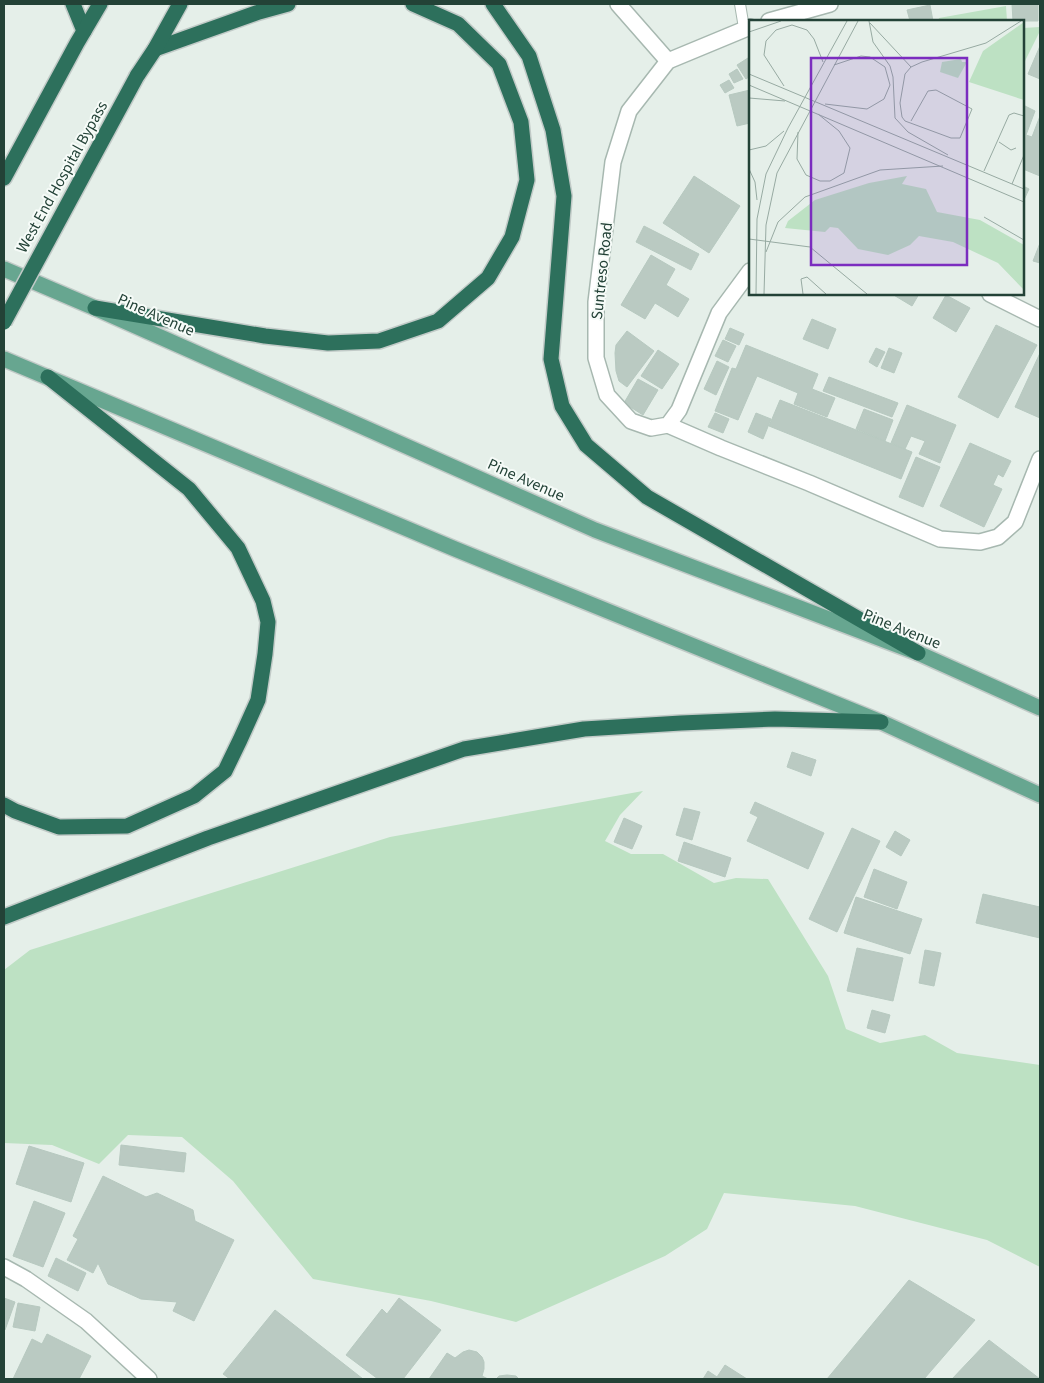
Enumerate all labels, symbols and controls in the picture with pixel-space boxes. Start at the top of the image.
inset map [749,20,1024,295]
street label: West End Hospital Bypass [11,97,113,257]
street label: Suntreso Road [586,221,618,321]
street label: Pine Avenue [114,288,198,342]
street label: Pine Avenue [484,453,568,507]
street label: Pine Avenue [860,603,944,655]

